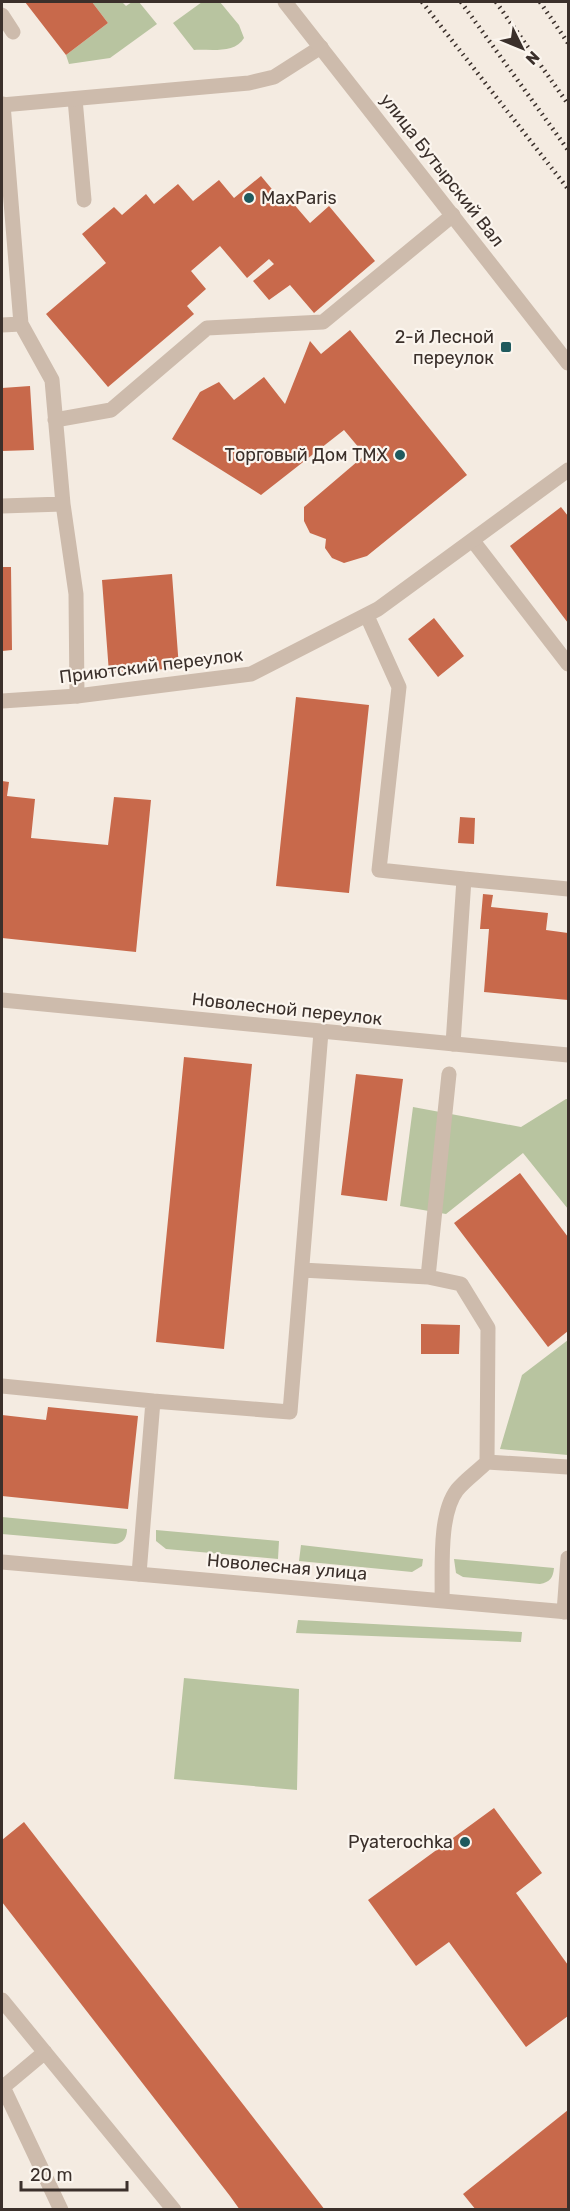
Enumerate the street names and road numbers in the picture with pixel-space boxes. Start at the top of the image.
street label: улица Бутырский Вал [375,89,509,251]
street label: Приютский переулок [58,644,244,688]
street label: Новолесной переулок [191,988,384,1030]
street label: Новолесная улица [206,1549,368,1585]

